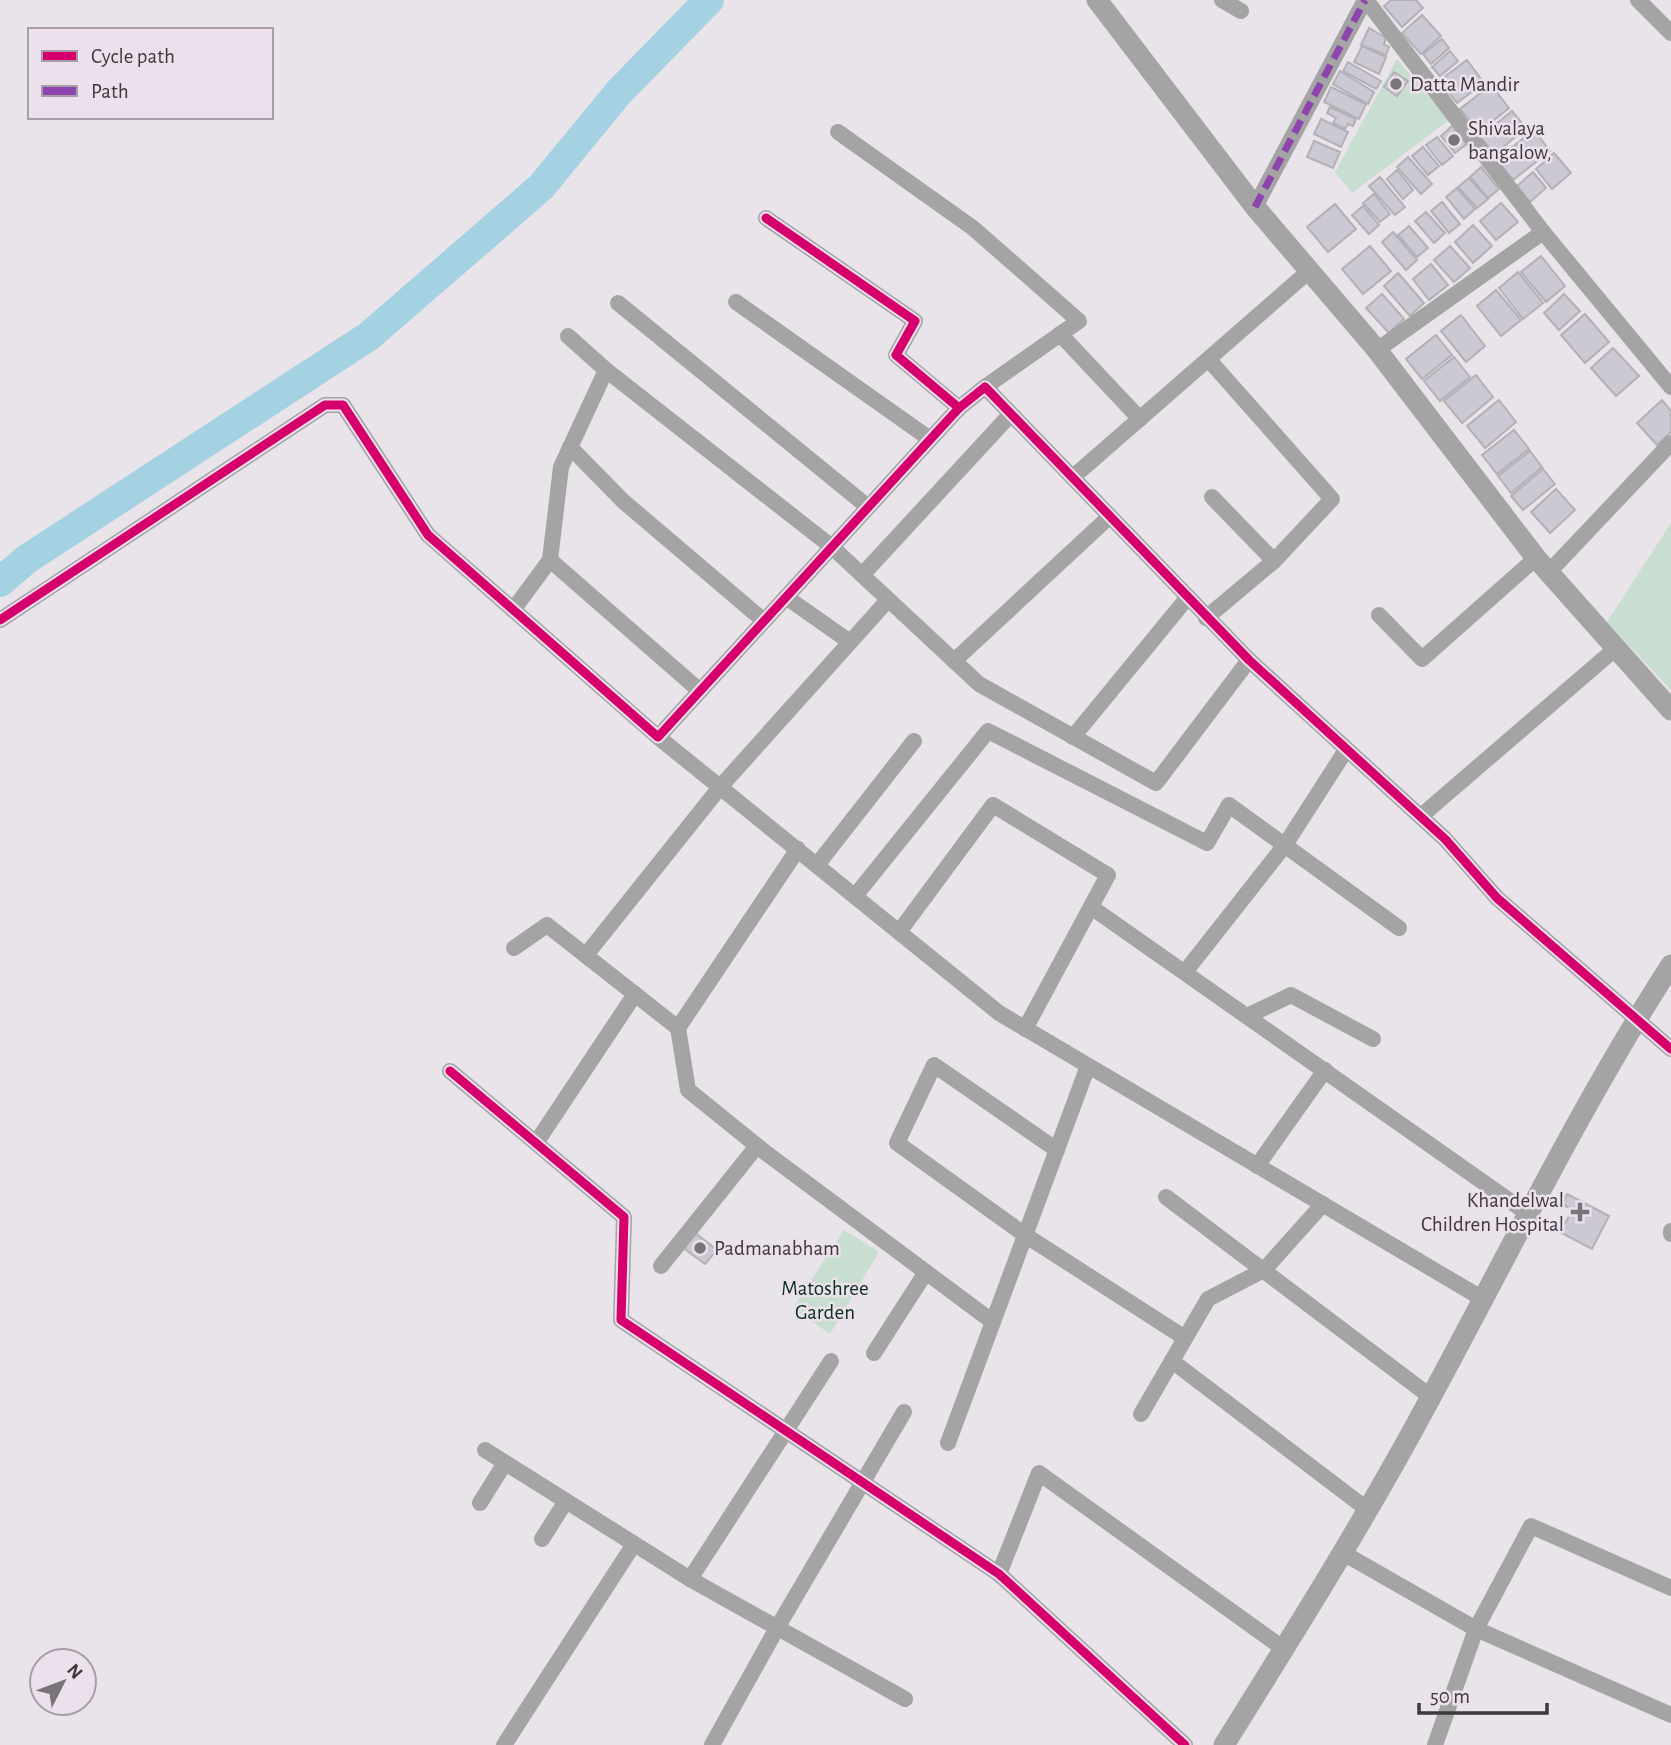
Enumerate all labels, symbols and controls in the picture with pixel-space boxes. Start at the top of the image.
legend [28,28,273,119]
text: Cycle path [91,46,175,67]
place label: Datta Mandir [1410,74,1519,95]
marker: Datta Mandir [1388,76,1404,92]
text: Path [91,81,129,102]
place label: Shivalaya bangalow, [1468,118,1551,163]
marker: Shivalaya bangalow, [1446,132,1462,148]
place label: Khandelwal Children Hospital [1421,1190,1564,1235]
marker: Khandelwal Children Hospital [1570,1202,1590,1222]
place label: Padmanabham [714,1238,840,1259]
marker: Padmanabham [692,1240,708,1256]
park label: Matoshree Garden [781,1278,869,1323]
north arrow [28,1647,98,1717]
text: N [63,1660,86,1683]
scale bar [1419,1672,1547,1716]
text: 50 m [1430,1686,1470,1707]

